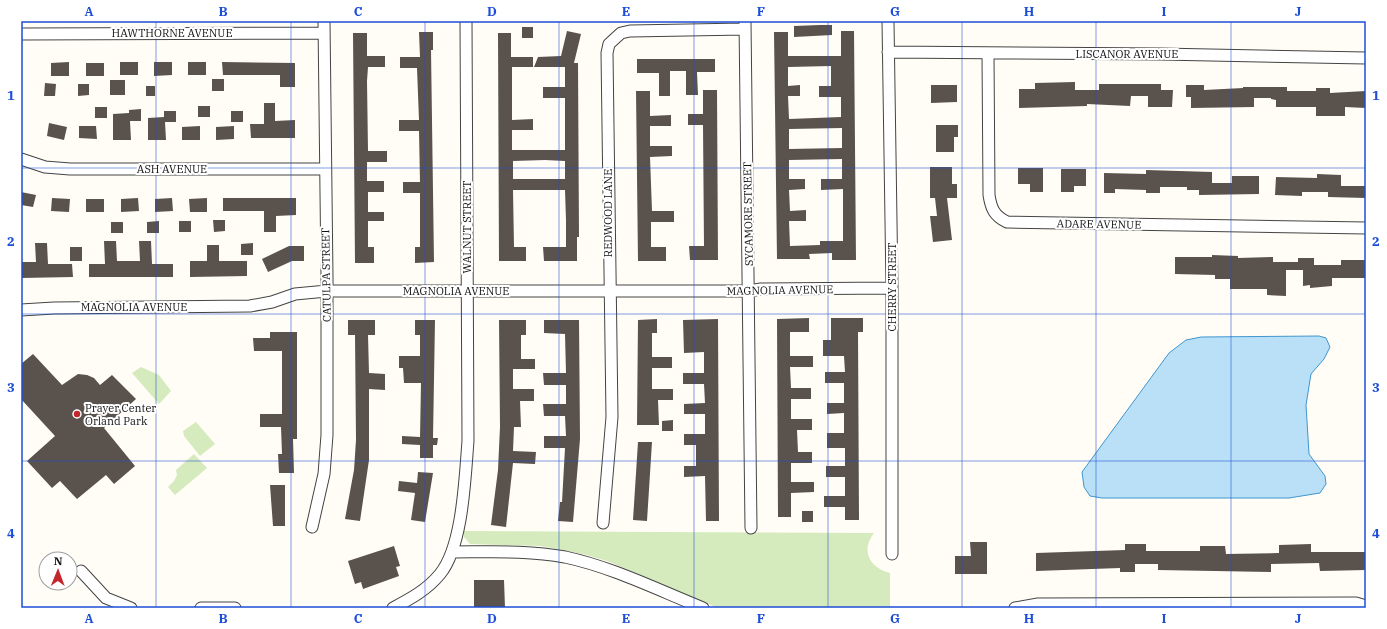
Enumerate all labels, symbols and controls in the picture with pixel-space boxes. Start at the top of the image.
text: A [84,3,94,20]
text: B [218,3,228,20]
text: C [354,3,363,20]
text: D [487,3,497,20]
text: E [622,3,630,20]
text: F [757,3,765,20]
text: G [890,3,900,20]
text: H [1024,3,1035,20]
text: I [1162,3,1167,20]
text: J [1295,3,1302,20]
street label: HAWTHORNE AVENUE [112,26,233,40]
street label: LISCANOR AVENUE [1076,47,1178,61]
text: 1 [7,87,15,104]
text: 1 [1372,87,1380,104]
street label: ASH AVENUE [137,162,207,176]
street label: SYCAMORE STREET [740,162,756,266]
street label: REDWOOD LANE [601,169,615,257]
street label: WALNUT STREET [460,181,474,273]
street label: ADARE AVENUE [1057,216,1141,232]
street label: CATULPA STREET [318,228,334,322]
text: 2 [7,233,15,250]
text: 2 [1372,233,1380,250]
street label: CHERRY STREET [885,243,899,331]
street label: MAGNOLIA AVENUE [727,282,833,298]
street label: MAGNOLIA AVENUE [403,284,509,298]
street label: MAGNOLIA AVENUE [81,300,187,314]
text: 3 [7,379,15,396]
text: 3 [1372,379,1380,396]
place label: Prayer Center Orland Park [85,401,156,428]
marker: Prayer Center Orland Park [72,409,82,419]
text: 4 [7,525,15,542]
text: 4 [1372,525,1380,542]
north arrow [38,551,78,591]
text: N [54,554,63,568]
text: A [84,610,94,627]
text: B [218,610,228,627]
text: C [354,610,363,627]
text: D [487,610,497,627]
text: E [622,610,630,627]
text: F [757,610,765,627]
text: G [890,610,900,627]
text: H [1024,610,1035,627]
text: I [1162,610,1167,627]
text: J [1295,610,1302,627]

